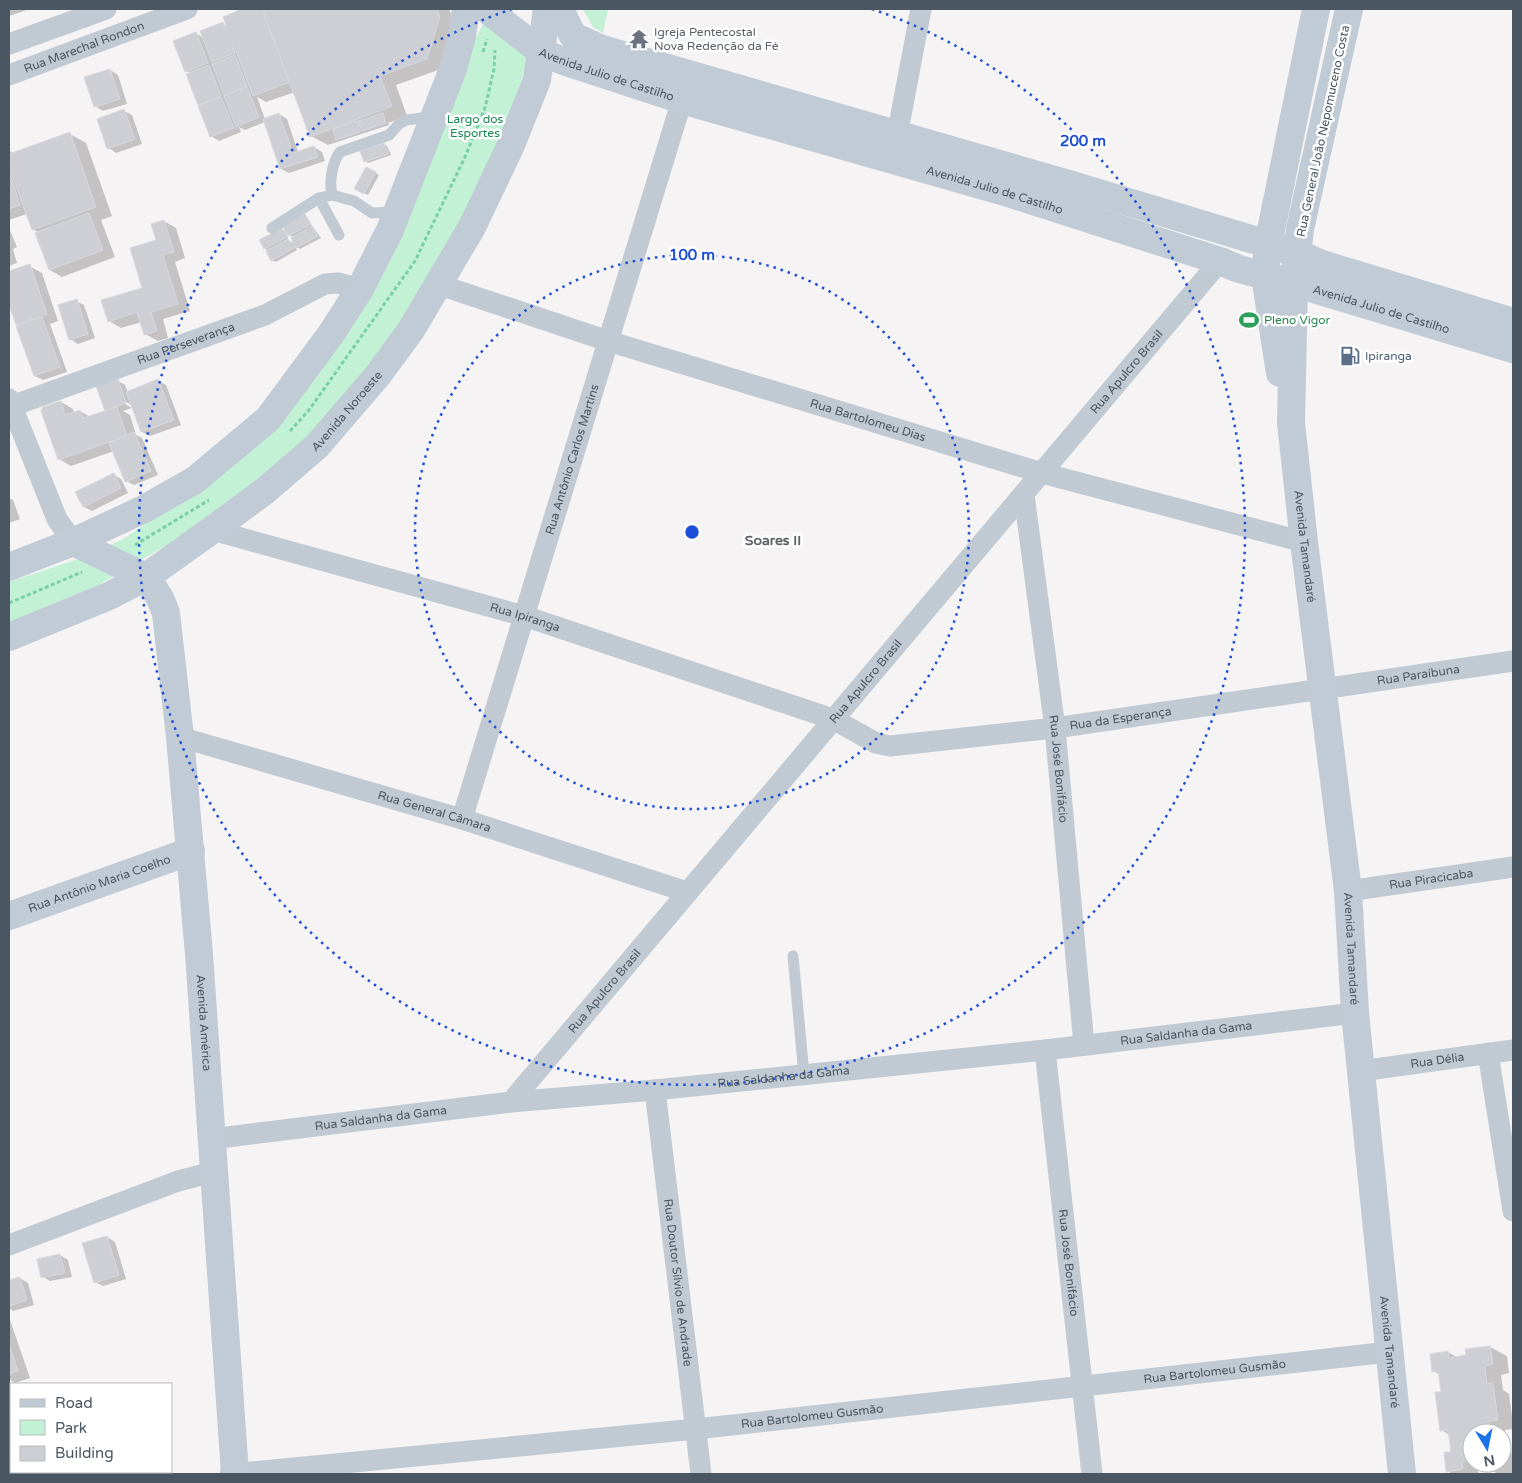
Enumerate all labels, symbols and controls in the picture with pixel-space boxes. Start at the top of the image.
street label: Rua Marechal Rondon [22,19,146,76]
street label: Rua General João Nepomuceno Costa [1294,24,1352,238]
place label: Igreja Pentecostal Nova Redenção da Fé [654,25,779,53]
temple icon: Igreja Pentecostal Nova Redenção da Fé [628,28,650,50]
street label: Avenida Julio de Castilho [537,45,676,104]
park label: Largo dos Esportes [447,112,504,140]
text: 200 m [1060,132,1106,150]
street label: Avenida Julio de Castilho [924,163,1065,217]
text: 100 m [669,246,715,264]
street label: Avenida Julio de Castilho [1311,282,1451,337]
sports icon: Pleno Vigor [1238,309,1260,331]
place label: Pleno Vigor [1264,313,1331,327]
street label: Rua Perseverança [135,320,236,367]
street label: Rua Apulcro Brasil [1087,327,1166,417]
fuel station icon: Ipiranga [1339,345,1361,367]
place label: Ipiranga [1365,349,1412,363]
street label: Avenida Noroeste [309,368,385,455]
street label: Rua Antônio Carlos Martins [542,382,602,537]
street label: Rua Bartolomeu Dias [808,396,928,444]
street label: Avenida Tamandaré [1291,490,1319,604]
centre of rings [683,523,701,541]
district label: Soares II [745,532,801,549]
street label: Rua Ipiranga [488,600,562,635]
street label: Rua Apulcro Brasil [826,637,905,726]
street label: Rua Paraíbuna [1376,662,1461,688]
street label: Rua da Esperança [1069,704,1172,733]
street label: Rua José Bonifácio [1046,714,1071,823]
street label: Rua General Câmara [376,788,493,835]
street label: Rua Antônio Maria Coelho [26,852,172,916]
street label: Rua Piracicaba [1388,866,1474,892]
street label: Avenida Tamandaré [1341,892,1362,1006]
street label: Rua Apulcro Brasil [565,946,644,1036]
street label: Avenida América [193,974,214,1072]
street label: Rua Saldanha da Gama [1119,1018,1253,1048]
street label: Rua Délia [1410,1050,1465,1071]
street label: Rua Saldanha da Gama [717,1063,850,1091]
street label: Rua Saldanha da Gama [314,1103,447,1133]
street label: Rua Doutor Sílvio de Andrade [661,1198,695,1367]
street label: Rua José Bonifácio [1056,1208,1081,1317]
street label: Avenida Tamandaré [1377,1295,1402,1409]
street label: Rua Bartolomeu Gusmão [1143,1357,1286,1386]
legend [10,1383,172,1473]
text: Road [55,1394,93,1412]
street label: Rua Bartolomeu Gusmão [740,1401,884,1431]
text: Park [55,1419,87,1437]
north arrow [1462,1423,1512,1473]
text: Building [55,1444,114,1462]
text: N [1482,1451,1496,1470]

